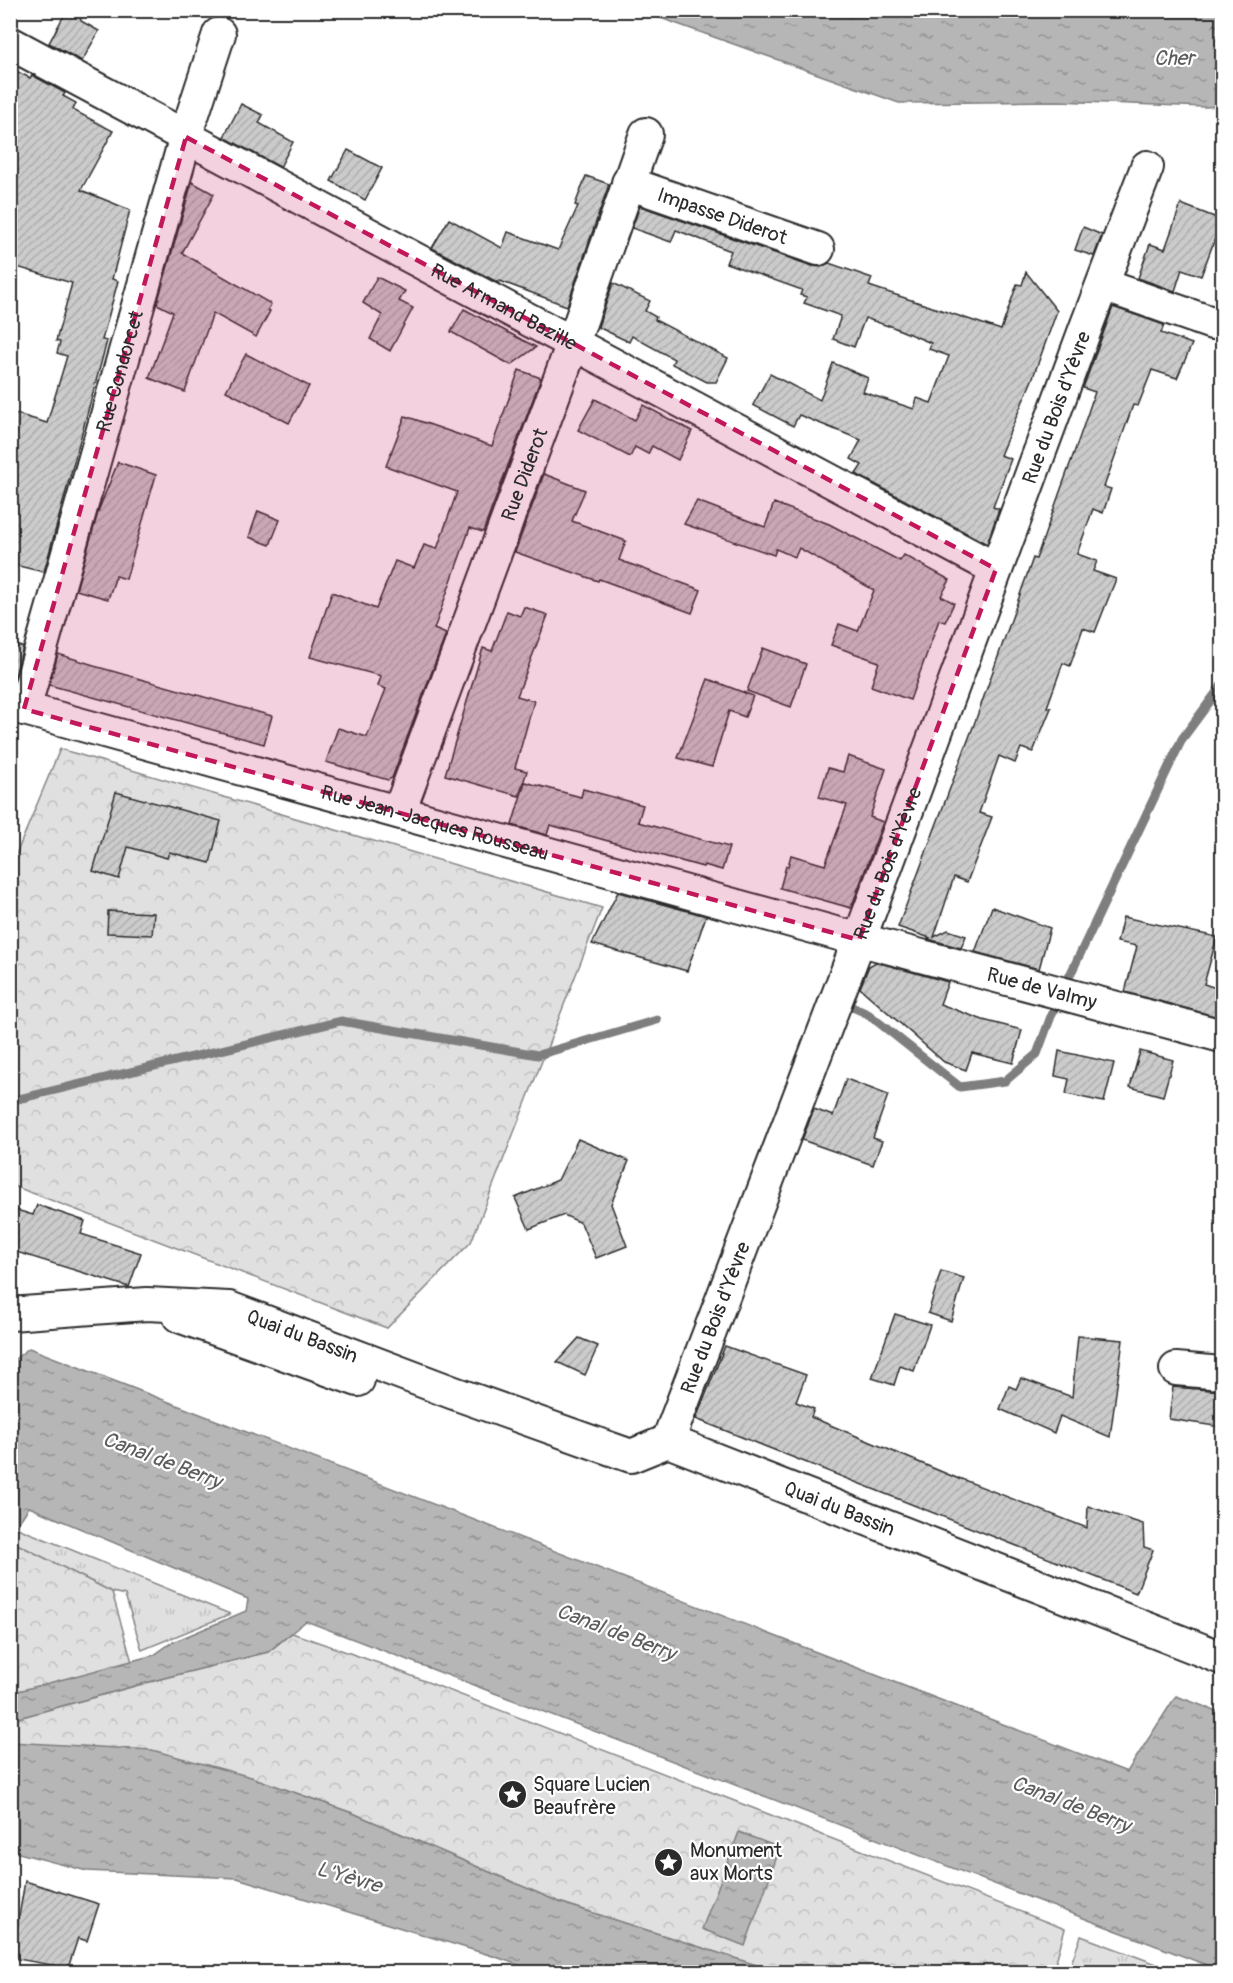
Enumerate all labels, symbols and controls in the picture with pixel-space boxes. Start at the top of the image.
water label: Cher [1154,45,1197,72]
street label: Impasse Diderot [654,182,791,251]
street label: Rue Armand Bazille [427,258,581,356]
street label: Rue Condorcet [91,307,149,435]
street label: Rue du Bois d'Yèvre [1017,328,1096,487]
street label: Rue Diderot [496,424,554,525]
street label: Rue Jean-Jacques Rousseau [318,780,551,866]
street label: Rue du Bois d'Yèvre [848,784,928,943]
street label: Rue de Valmy [984,962,1100,1015]
street label: Rue du Bois d'Yèvre [675,1238,756,1397]
street label: Quai du Bassin [243,1304,361,1369]
water label: Canal de Berry [99,1425,228,1497]
street label: Quai du Bassin [780,1476,898,1542]
water label: Canal de Berry [553,1597,682,1669]
water label: Canal de Berry [1008,1769,1137,1841]
place label: Square Lucien Beaufrère [533,1772,650,1820]
place icon: Square Lucien Beaufrère [496,1779,528,1811]
place label: Monument aux Morts [690,1838,783,1886]
place icon: Monument aux Morts [653,1846,685,1878]
water label: L'Yèvre [313,1855,387,1900]

